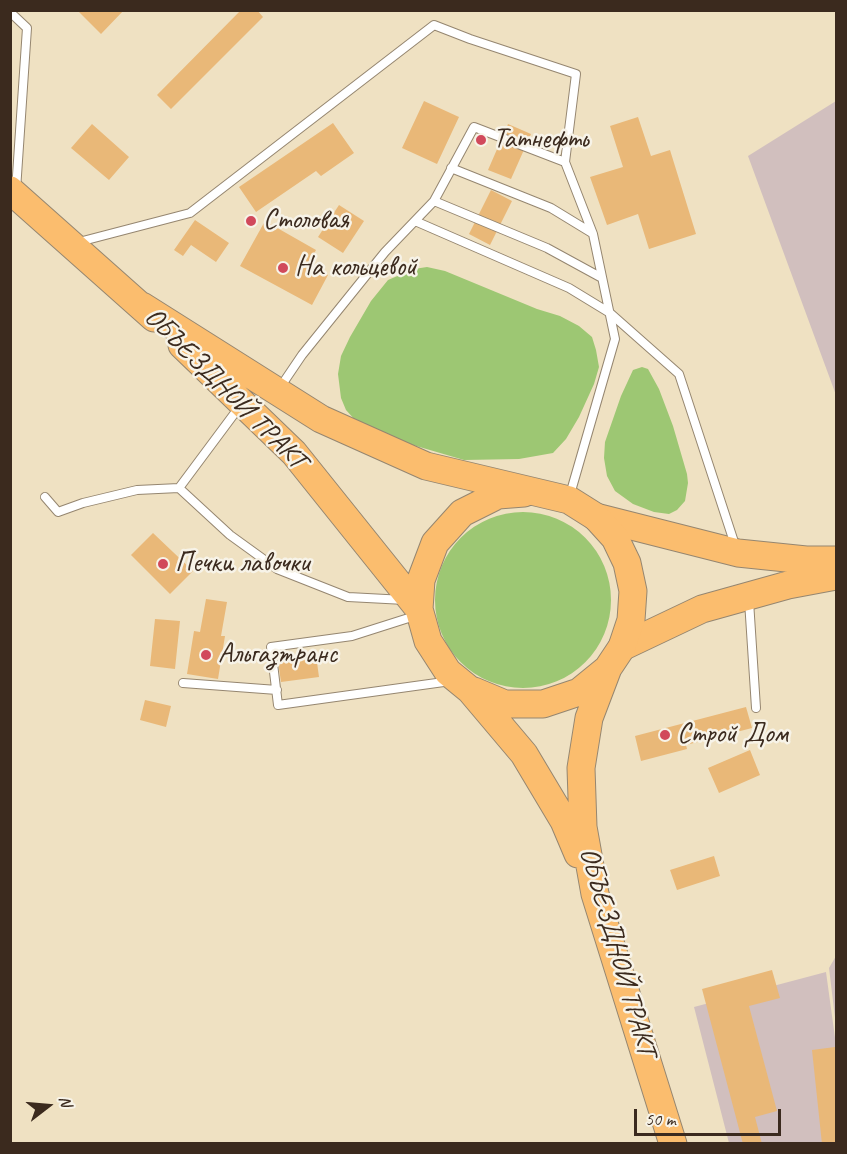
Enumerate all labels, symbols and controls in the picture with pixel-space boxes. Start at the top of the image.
place label: Татнефть [493,123,588,157]
marker: Татнефть [474,133,488,147]
place label: Столовая [263,204,349,238]
marker: Столовая [244,214,258,228]
place label: На кольцевой [295,251,417,285]
marker: На кольцевой [276,261,290,275]
street label: ОБЪЕЗДНОЙ ТРАКТ [137,301,313,477]
place label: Печки лавочки [175,547,309,581]
marker: Печки лавочки [156,557,170,571]
place label: Альгазтранс [218,638,337,672]
marker: Альгазтранс [199,648,213,662]
place label: Строй Дом [677,718,788,752]
marker: Строй Дом [658,728,672,742]
street label: ОБЪЕЗДНОЙ ТРАКТ [571,844,663,1060]
north arrow [18,1076,78,1136]
text: N [54,1094,76,1109]
scale bar [637,1097,784,1135]
text: 50 m [645,1108,676,1130]

